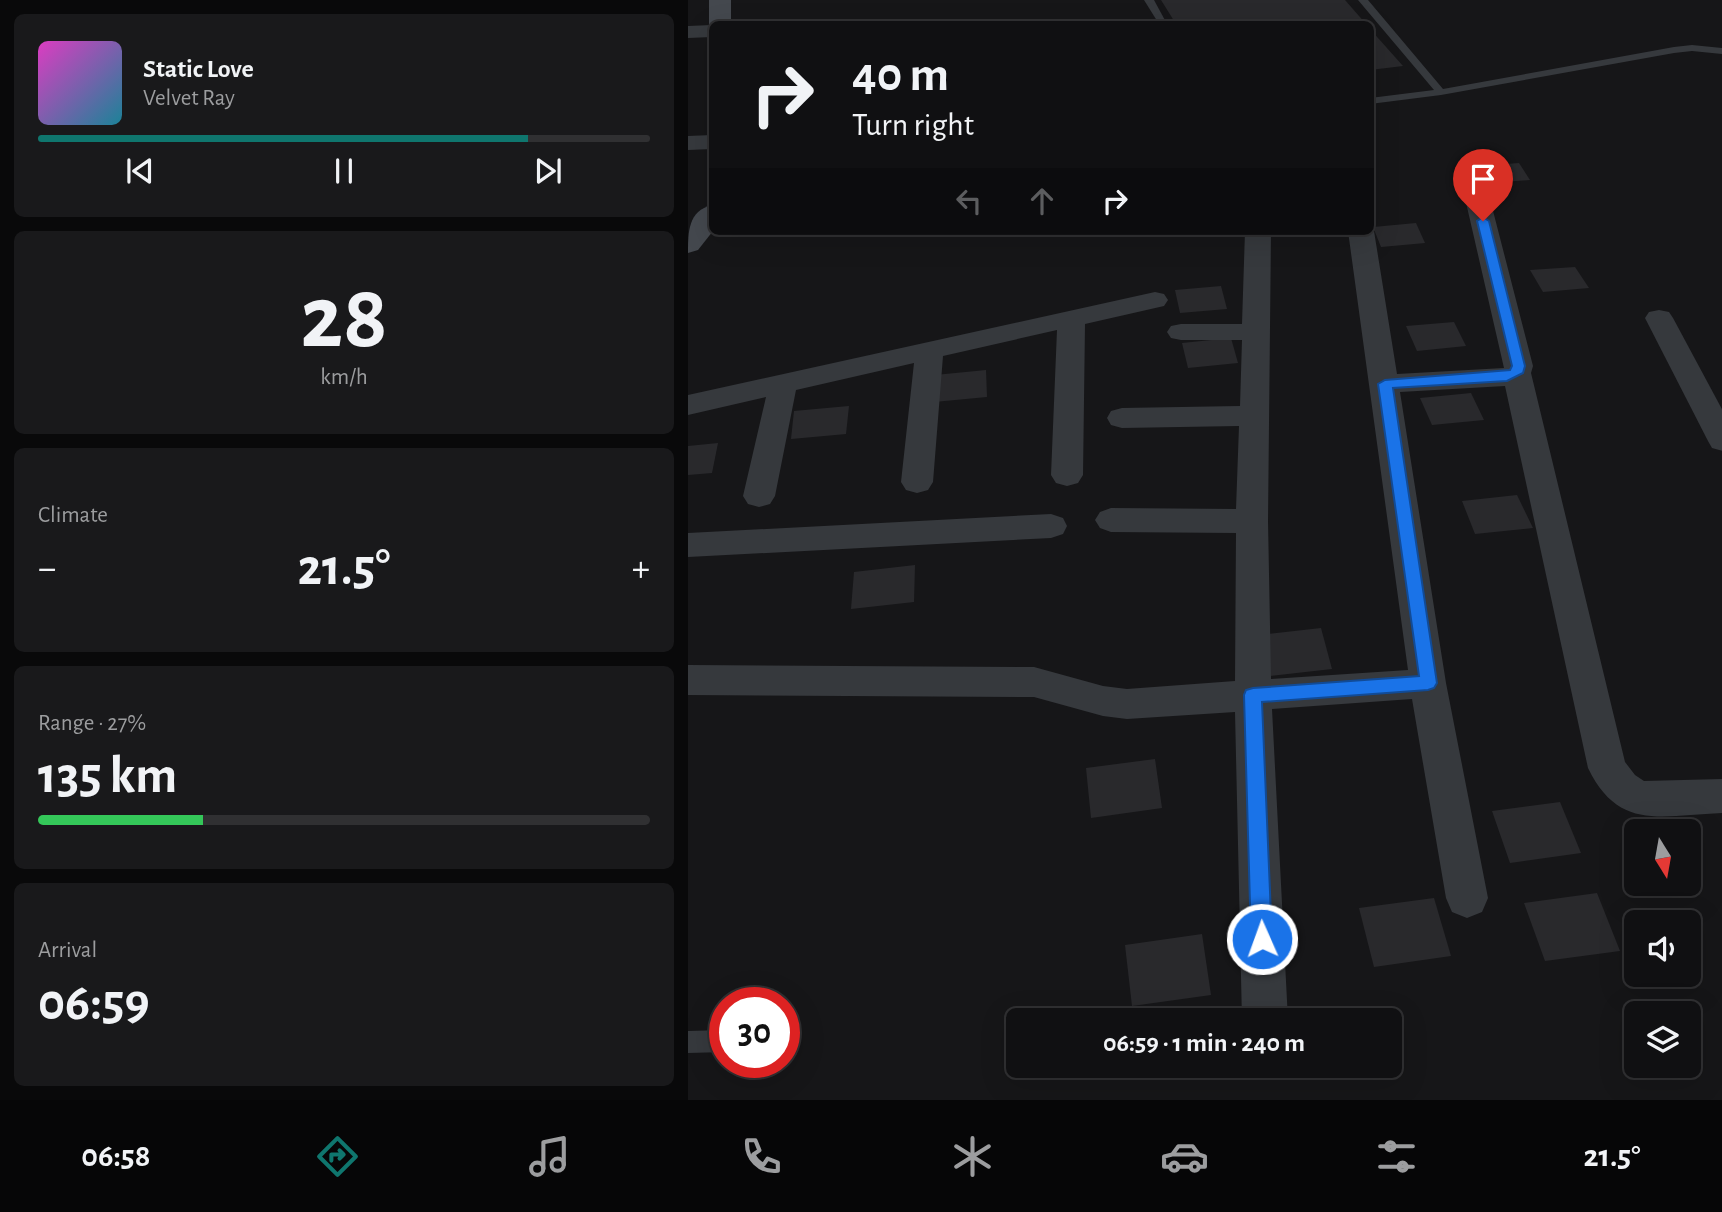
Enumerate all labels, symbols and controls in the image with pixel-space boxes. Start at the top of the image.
icon: right [737,49,828,140]
text: 40 m [852,51,949,100]
text: Static Love [143,56,254,82]
text: Velvet Ray [143,87,235,110]
text: Turn right [852,109,974,141]
pin [1453,149,1513,221]
icon: previous [121,152,159,190]
icon: pause [325,152,363,190]
icon: next [529,152,567,190]
icon: arrive [1464,160,1502,198]
icon: left [950,182,988,220]
icon: ahead [1023,182,1061,220]
icon: right [1096,182,1134,220]
text: 28 [300,273,388,364]
text: km/h [320,366,368,389]
text: Climate [38,504,108,527]
text: 21.5° [298,542,390,594]
text: − [38,550,56,588]
text: + [632,550,650,588]
text: Range · 27% [38,712,146,735]
text: 135 km [38,750,177,802]
north arrow [1624,819,1701,896]
map controls [1624,819,1701,1078]
position arrow [1225,902,1299,976]
button: sound [1624,910,1701,987]
text: Arrival [38,939,97,962]
text: 06:59 [38,977,150,1029]
speed limit sign: 30 [709,987,800,1078]
button: layers [1624,1001,1701,1078]
text: 06:59 · 1 min · 240 m [1103,1030,1305,1056]
icon: directions [313,1132,362,1181]
icon: music [525,1132,574,1181]
icon: phone [737,1132,786,1181]
icon: climate [948,1132,997,1181]
icon: car [1160,1132,1209,1181]
icon: filters [1372,1132,1421,1181]
text: 06:58 [81,1140,150,1172]
text: 21.5° [1583,1140,1641,1172]

